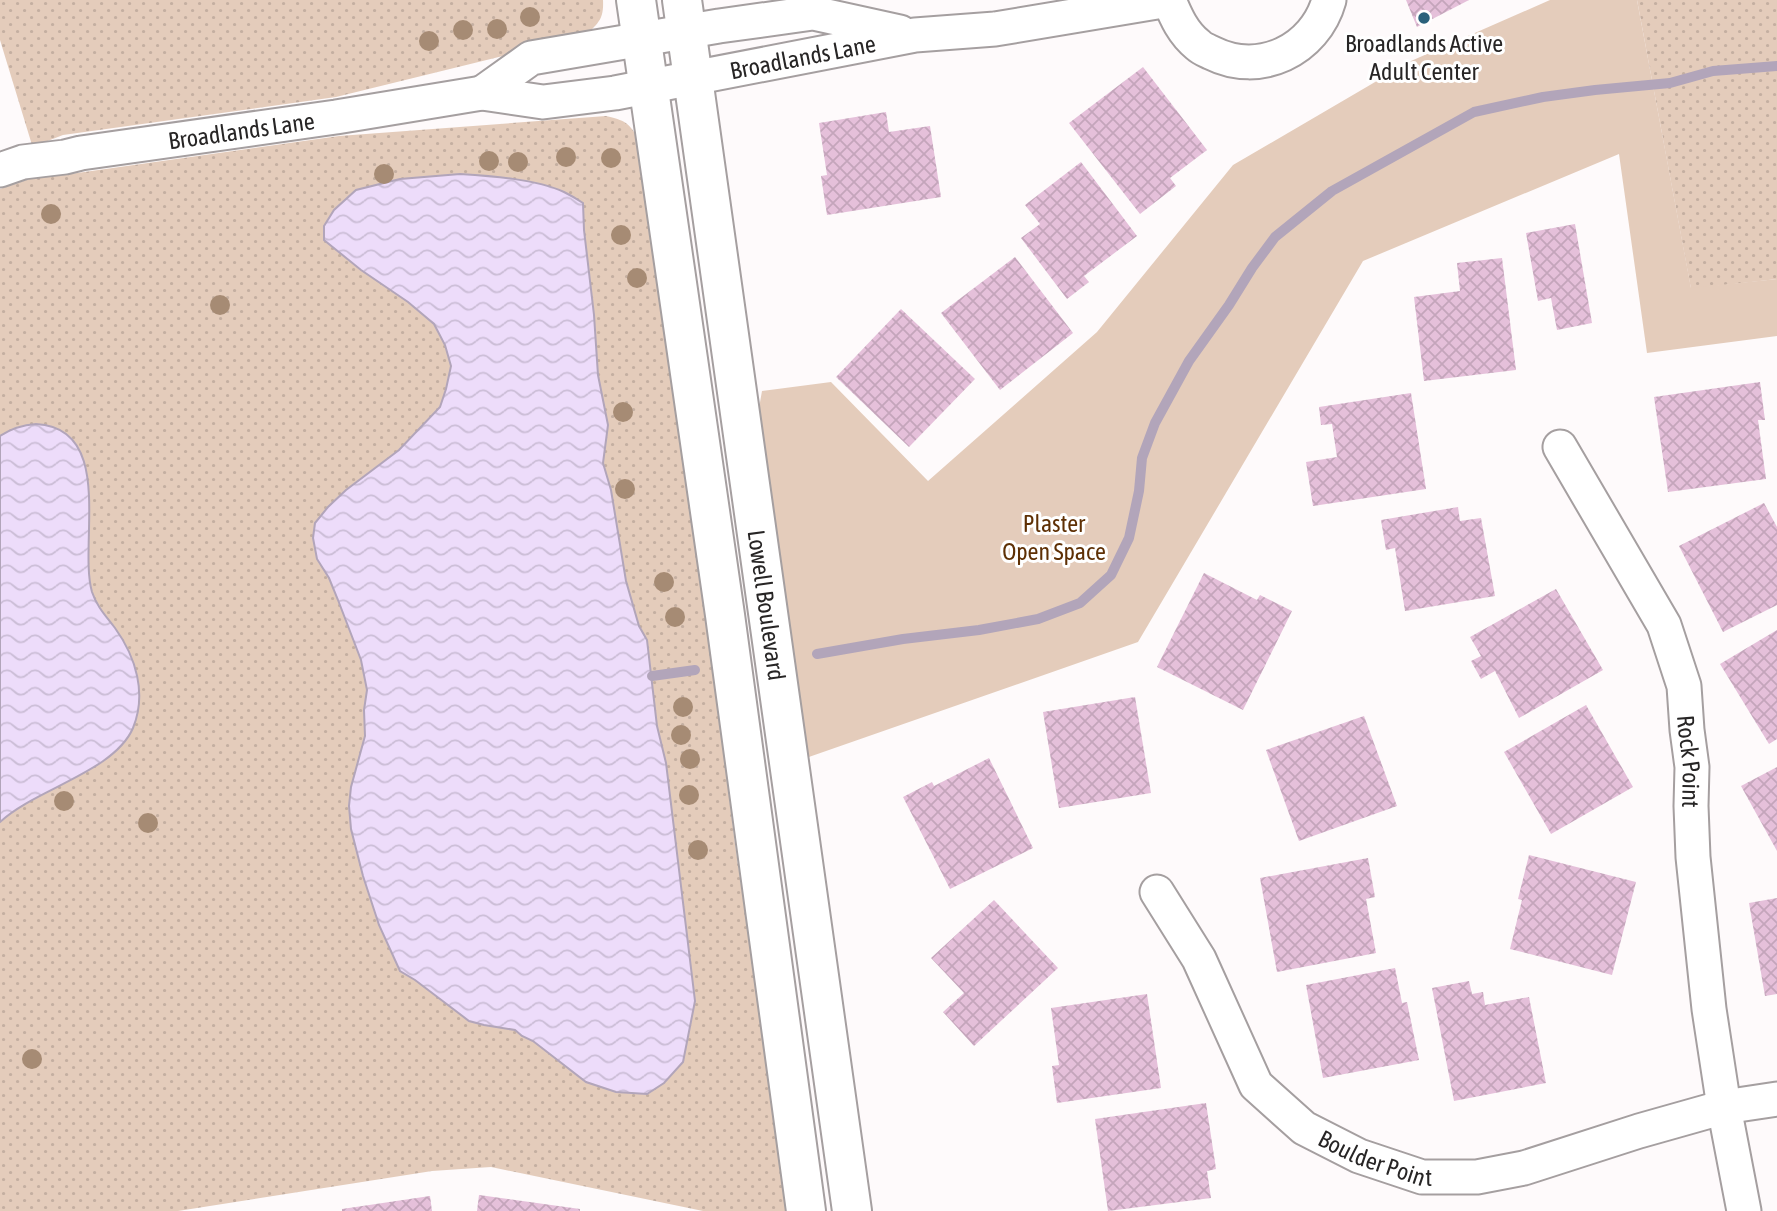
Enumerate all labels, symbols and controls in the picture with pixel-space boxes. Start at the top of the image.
marker: Broadlands Active Adult Center [1416,10,1432,26]
street label: Broadlands Lane [728,29,878,84]
place label: Broadlands Active Adult Center [1345,30,1503,85]
street label: Broadlands Lane [166,107,316,154]
park label: Plaster Open Space [1002,510,1106,565]
street label: Lowell Boulevard [743,528,791,682]
street label: Rock Point [1673,714,1706,808]
street label: Boulder Point [1314,1124,1432,1191]

